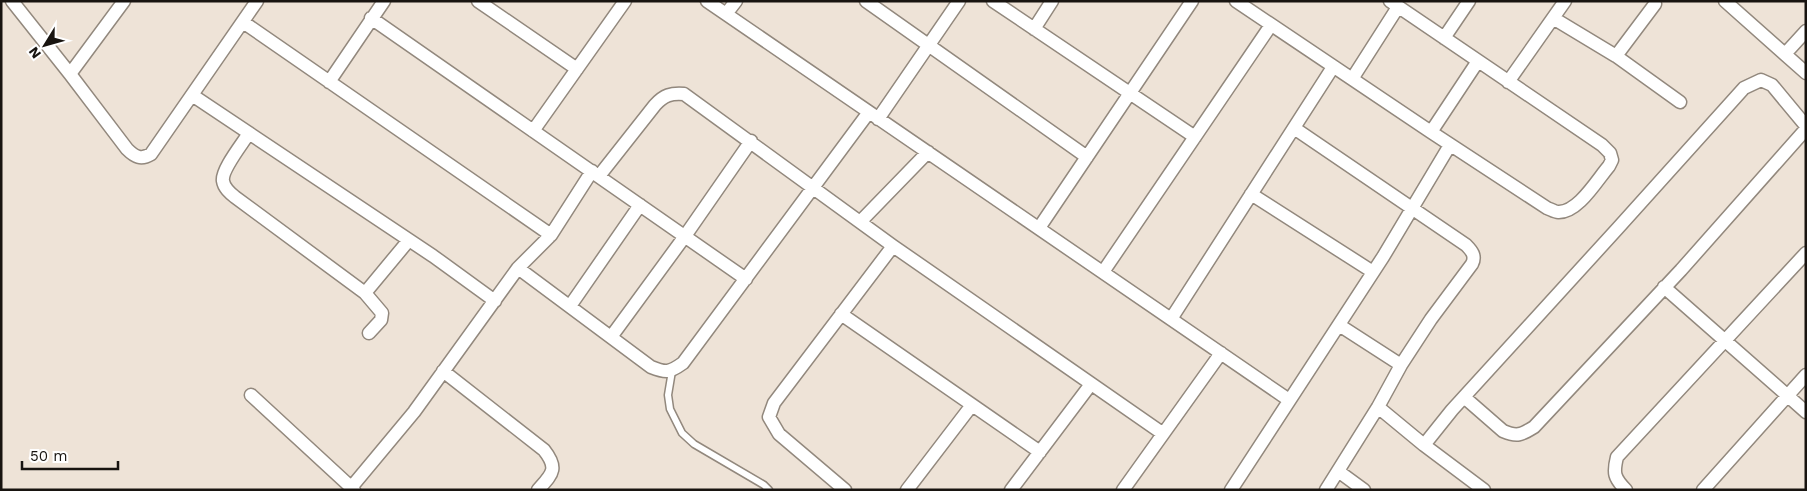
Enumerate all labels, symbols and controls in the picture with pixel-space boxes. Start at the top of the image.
north arrow [20,20,70,70]
text: N [25,44,44,62]
scale bar [22,438,119,470]
text: 50 m [30,447,67,465]

